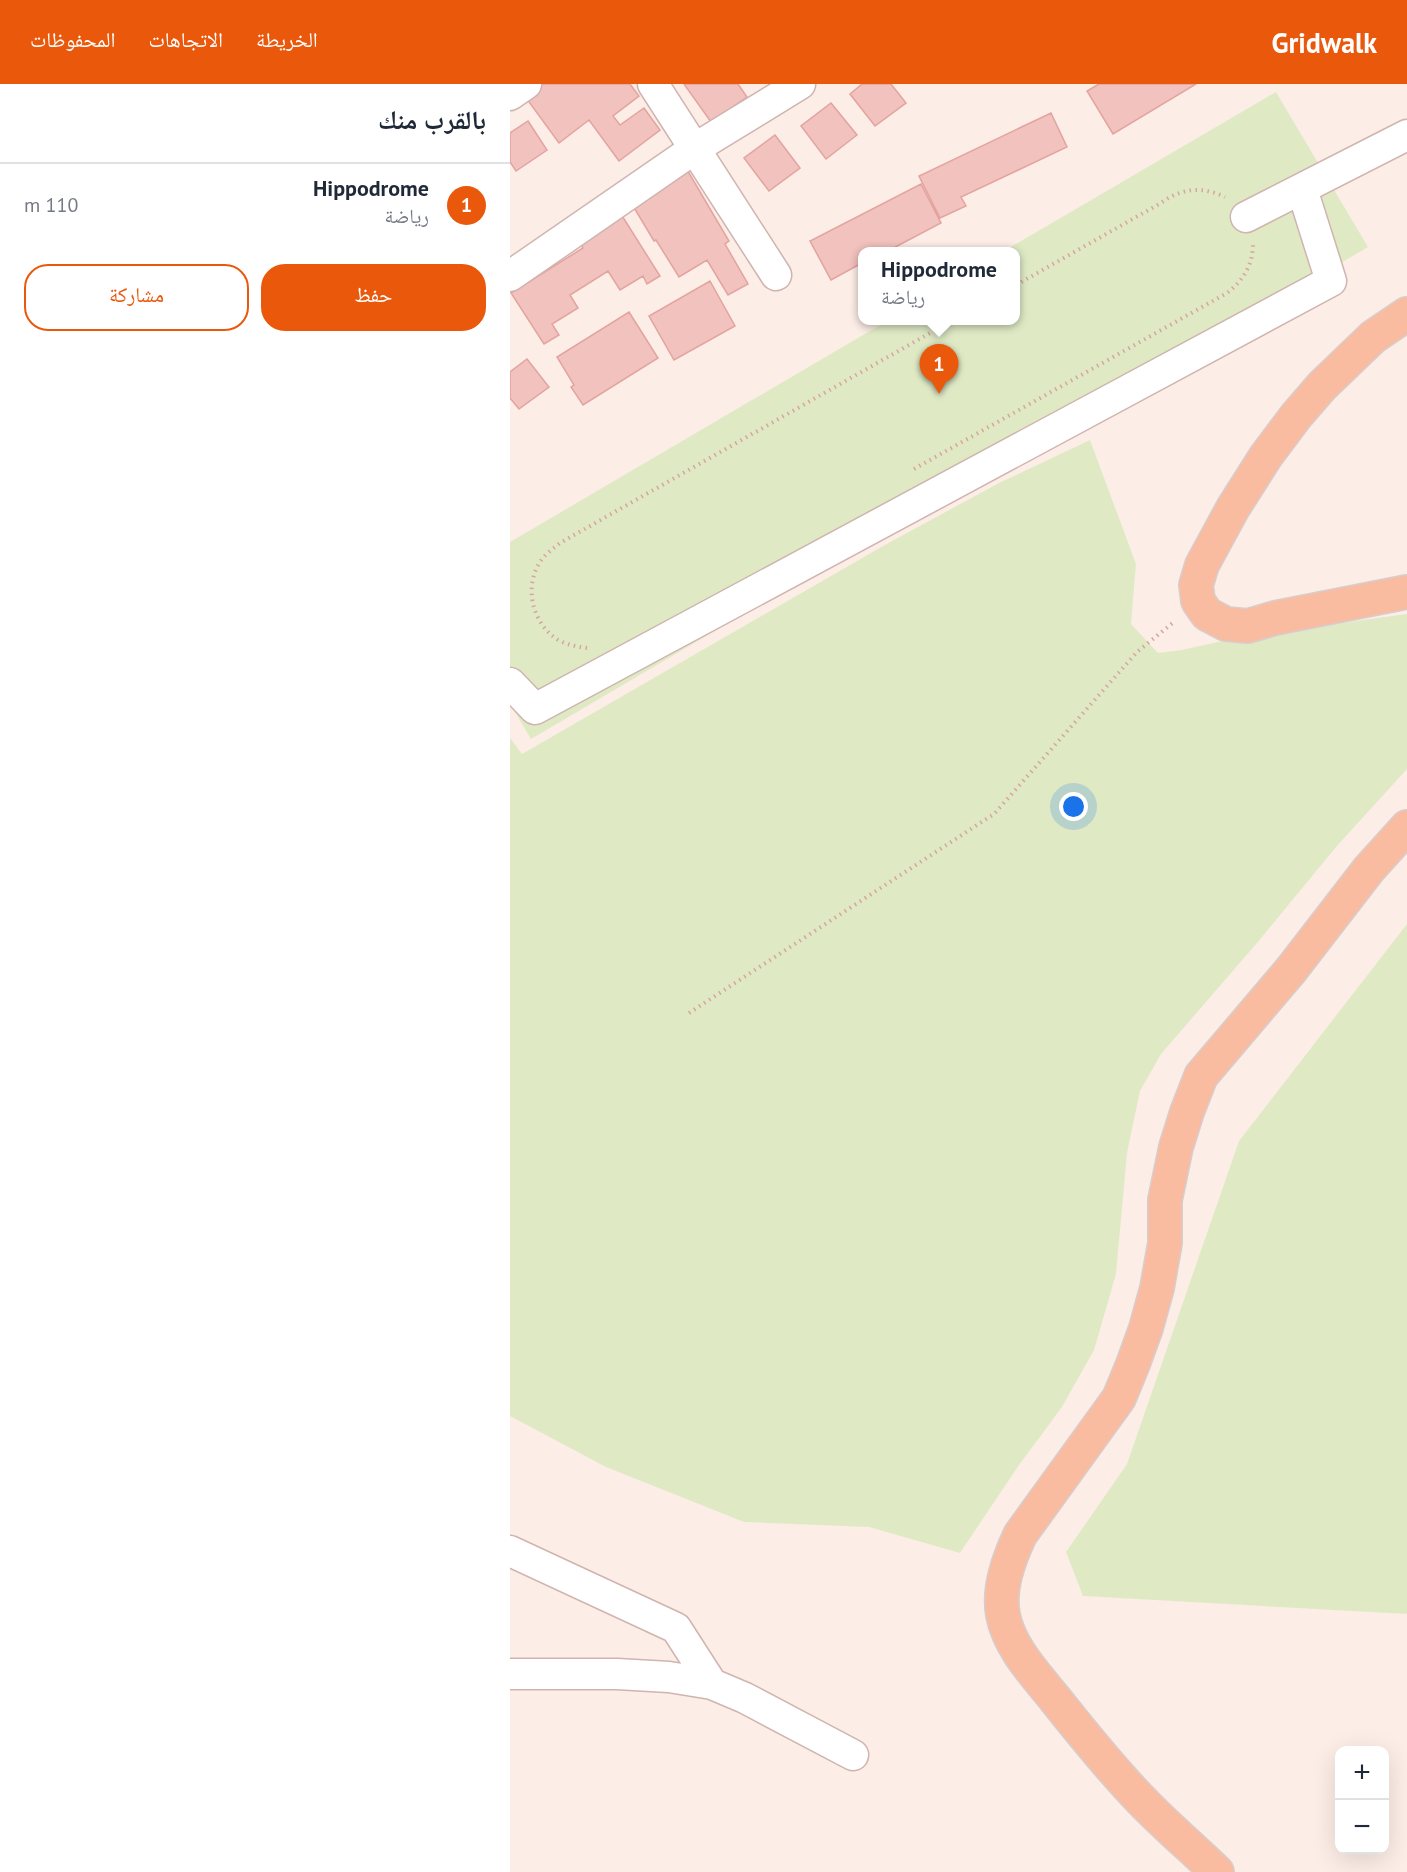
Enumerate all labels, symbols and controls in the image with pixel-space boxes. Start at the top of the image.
text: Gridwalk [1271,24,1377,61]
text: المحفوظات [30,26,115,53]
text: الاتجاهات [148,26,223,53]
text: الخريطة [256,26,318,53]
text: بالقرب منك [378,103,486,136]
text: Hippodrome [313,174,429,202]
text: 110 m [24,192,78,218]
text: 1 [461,192,472,218]
text: رياضة [385,203,429,229]
popup [858,247,1020,325]
text: Hippodrome [881,255,997,283]
button: مشاركة [24,264,249,331]
button: حفظ [261,264,486,331]
text: رياضة [881,284,925,310]
pin: 1 [920,344,958,394]
your location [1059,792,1088,821]
map controls [1335,1746,1389,1854]
button: + [1335,1746,1389,1800]
button: − [1335,1800,1389,1854]

